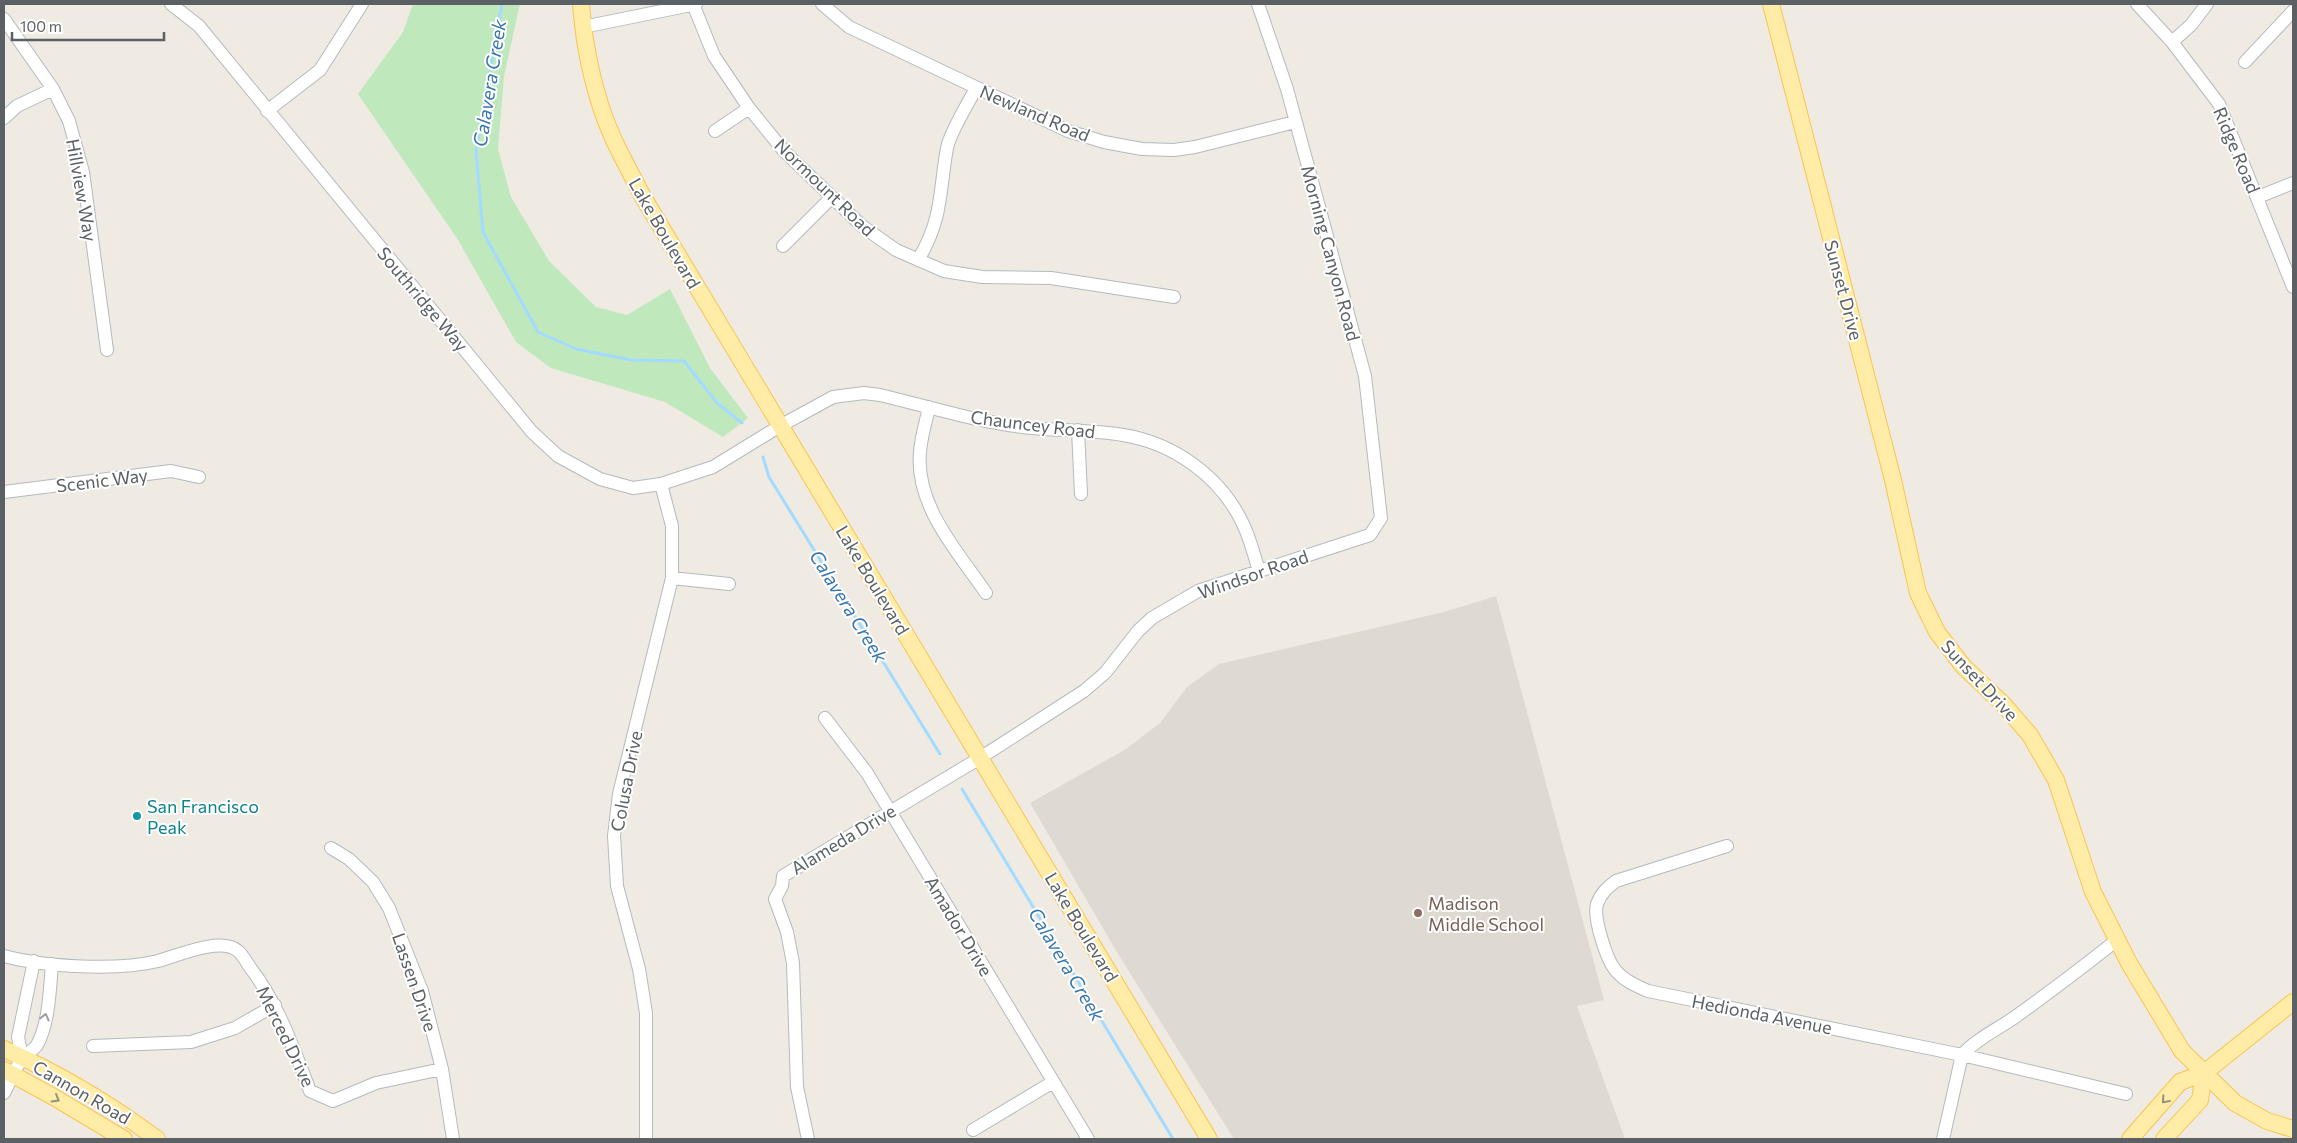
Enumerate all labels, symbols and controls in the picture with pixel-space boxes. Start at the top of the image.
scale bar [12,10,165,42]
text: 100 m [20,17,62,35]
water label: Calavera Creek [468,17,511,148]
street label: Newland Road [977,80,1093,146]
street label: Ridge Road [2209,104,2265,196]
street label: Normount Road [770,134,880,240]
street label: Hillview Way [62,137,102,243]
street label: Morning Canyon Road [1297,163,1365,343]
street label: Lake Boulevard [624,174,706,292]
street label: Sunset Drive [1820,238,1868,342]
street label: Southridge Way [373,242,473,356]
street label: Chauncey Road [969,405,1097,443]
street label: Scenic Way [55,463,149,497]
street label: Lake Boulevard [832,521,914,639]
water label: Calavera Creek [805,545,893,667]
street label: Windsor Road [1195,545,1311,603]
street label: Sunset Drive [1937,635,2023,725]
street label: Colusa Drive [605,729,647,833]
place label: San Francisco Peak [147,795,259,838]
street label: Alameda Drive [787,799,899,879]
marker: San Francisco Peak [131,810,143,822]
street label: Lake Boulevard [1041,868,1123,986]
street label: Amador Drive [921,872,997,980]
place label: Madison Middle School [1428,892,1544,935]
water label: Calavera Creek [1024,903,1110,1026]
marker: Madison Middle School [1412,907,1424,919]
street label: Lassen Drive [388,930,442,1034]
street label: Merced Drive [252,982,320,1090]
street label: Hedionda Avenue [1690,990,1834,1038]
one-way arrow [39,1013,50,1022]
street label: Cannon Road [29,1055,135,1129]
one-way arrow [51,1092,60,1102]
one-way arrow [2162,1094,2171,1103]

